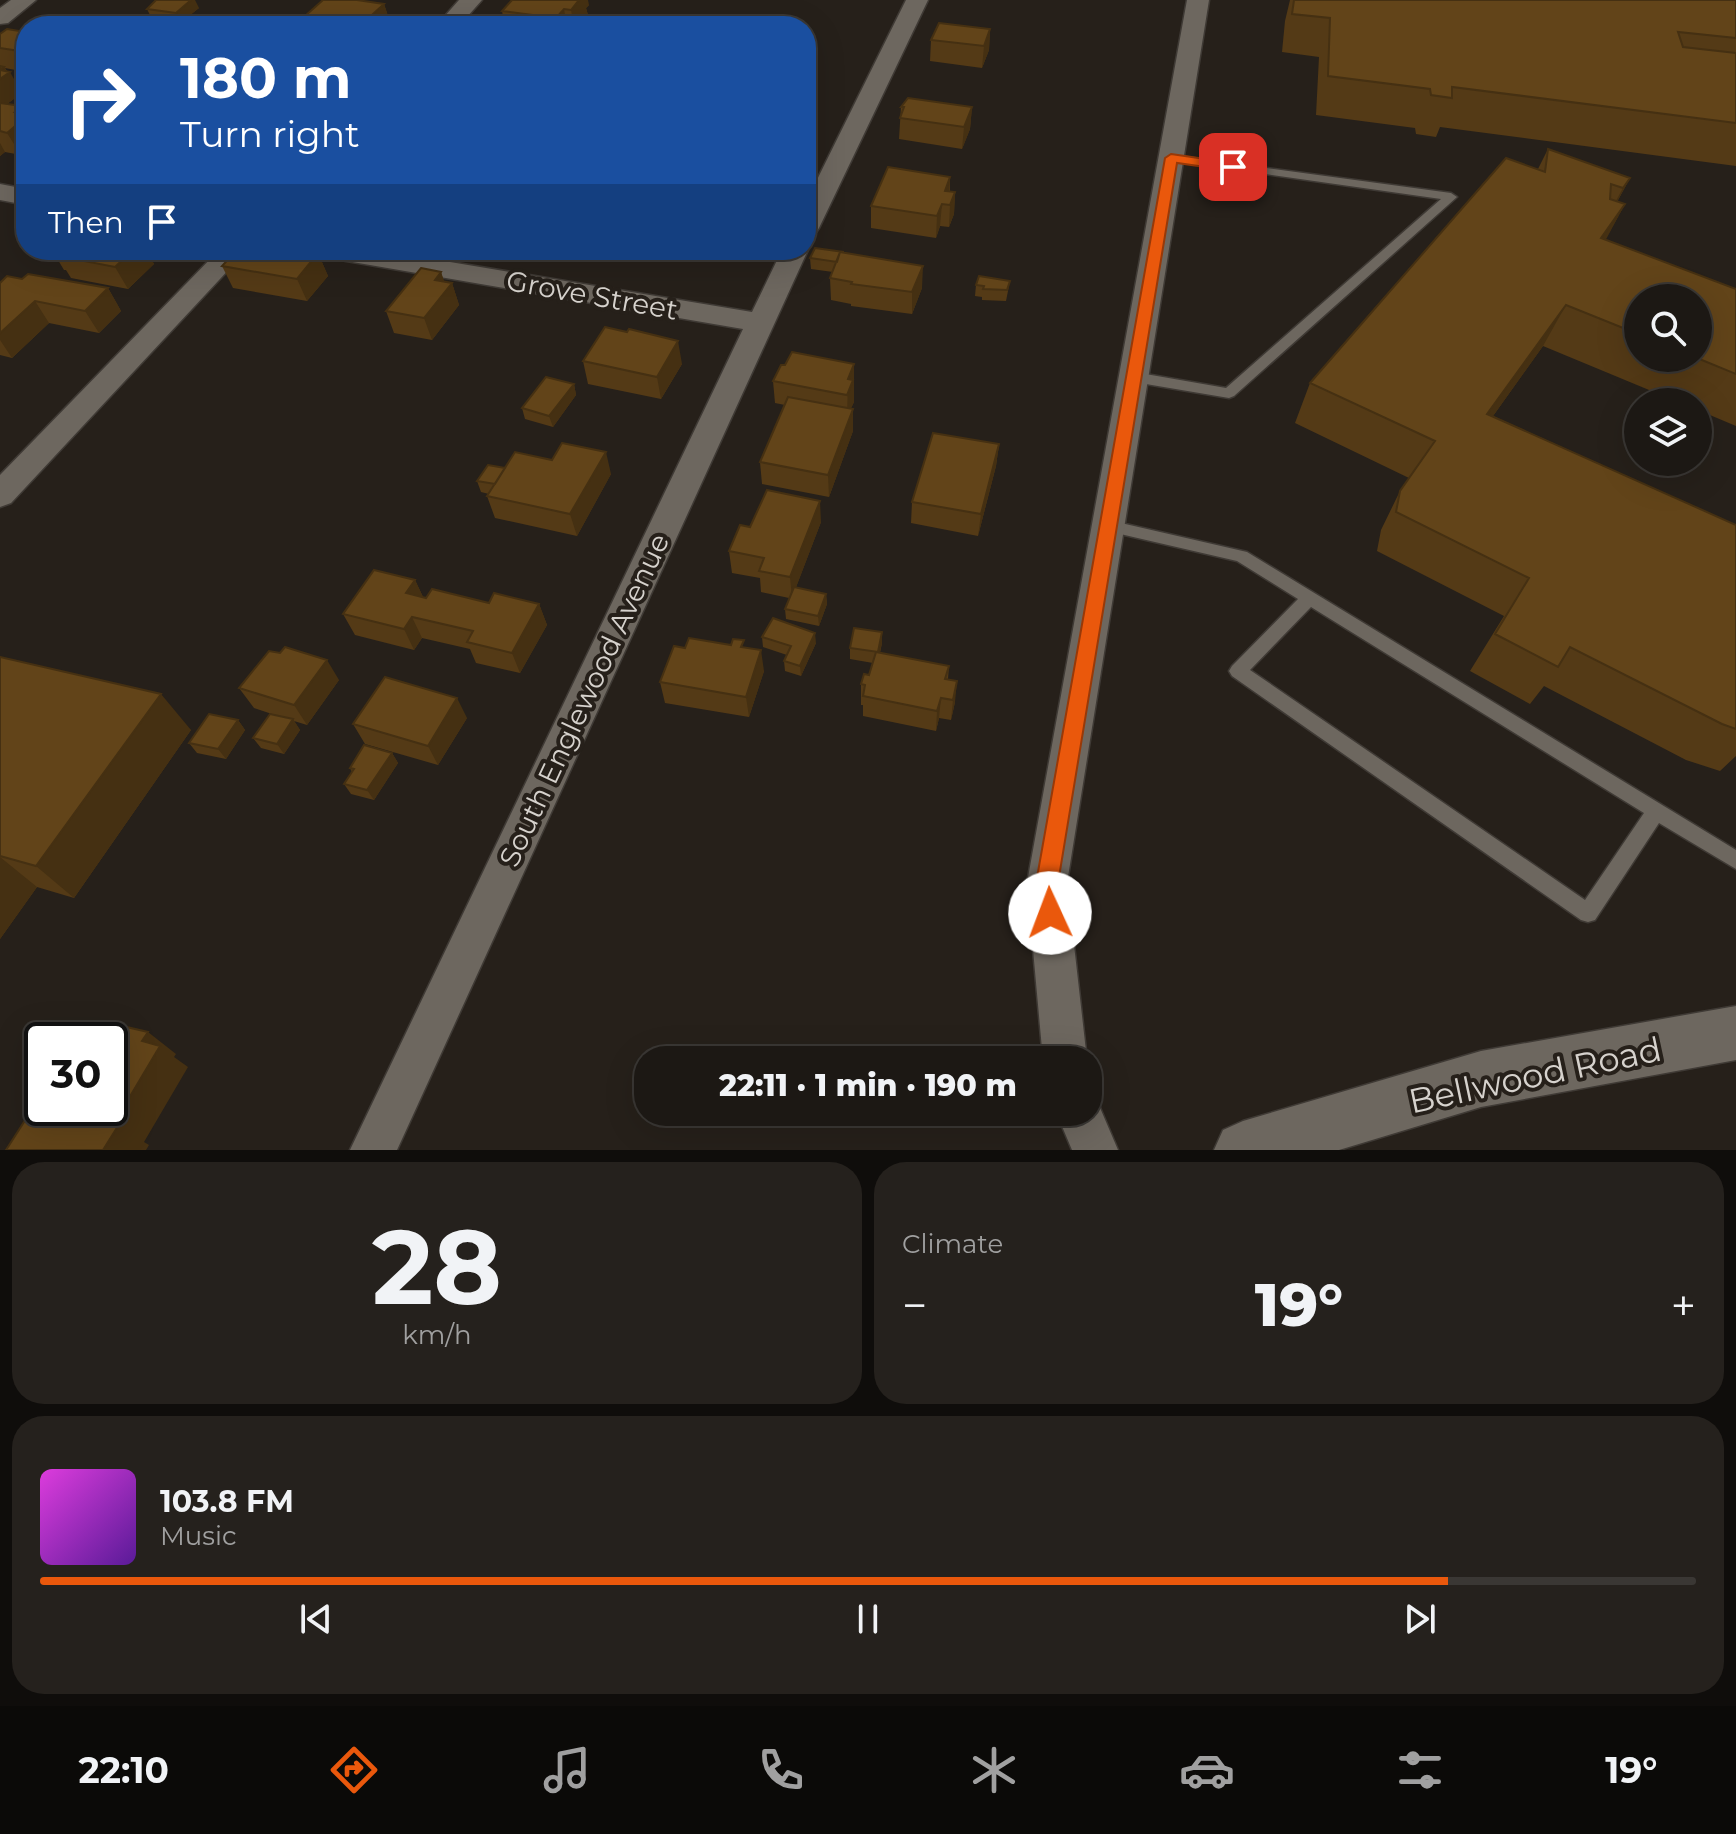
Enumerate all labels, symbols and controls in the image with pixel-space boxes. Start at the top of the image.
text: 180 m [180,44,352,112]
icon: right [48,48,152,152]
text: Turn right [180,112,360,156]
pin [1199,133,1267,201]
icon: arrive [1211,145,1255,189]
icon: arrive [140,200,184,244]
text: Then [48,204,124,241]
street label: Grove Street [504,263,680,327]
map controls [1624,284,1712,476]
button: search [1624,284,1712,372]
button: layers [1624,388,1712,476]
street label: South Englewood Avenue [492,528,676,872]
position arrow [1008,871,1092,955]
speed limit sign: 30 [24,1022,128,1126]
street label: Bellwood Road [1405,1028,1665,1122]
text: 22:11 · 1 min · 190 m [719,1067,1017,1104]
text: 28 [372,1203,502,1330]
text: Climate [902,1228,1003,1260]
text: 19° [1255,1268,1343,1341]
text: − [902,1278,927,1332]
text: + [1671,1278,1696,1332]
text: km/h [402,1319,472,1351]
text: 103.8 FM [160,1483,294,1520]
text: Music [160,1520,237,1552]
icon: previous [294,1597,338,1641]
icon: pause [846,1597,890,1641]
icon: next [1398,1597,1442,1641]
icon: directions [326,1742,382,1798]
icon: music [539,1742,595,1798]
icon: phone [753,1742,809,1798]
icon: climate [966,1742,1022,1798]
icon: car [1179,1742,1235,1798]
icon: filters [1392,1742,1448,1798]
text: 22:10 [79,1748,169,1792]
text: 19° [1605,1748,1657,1792]

